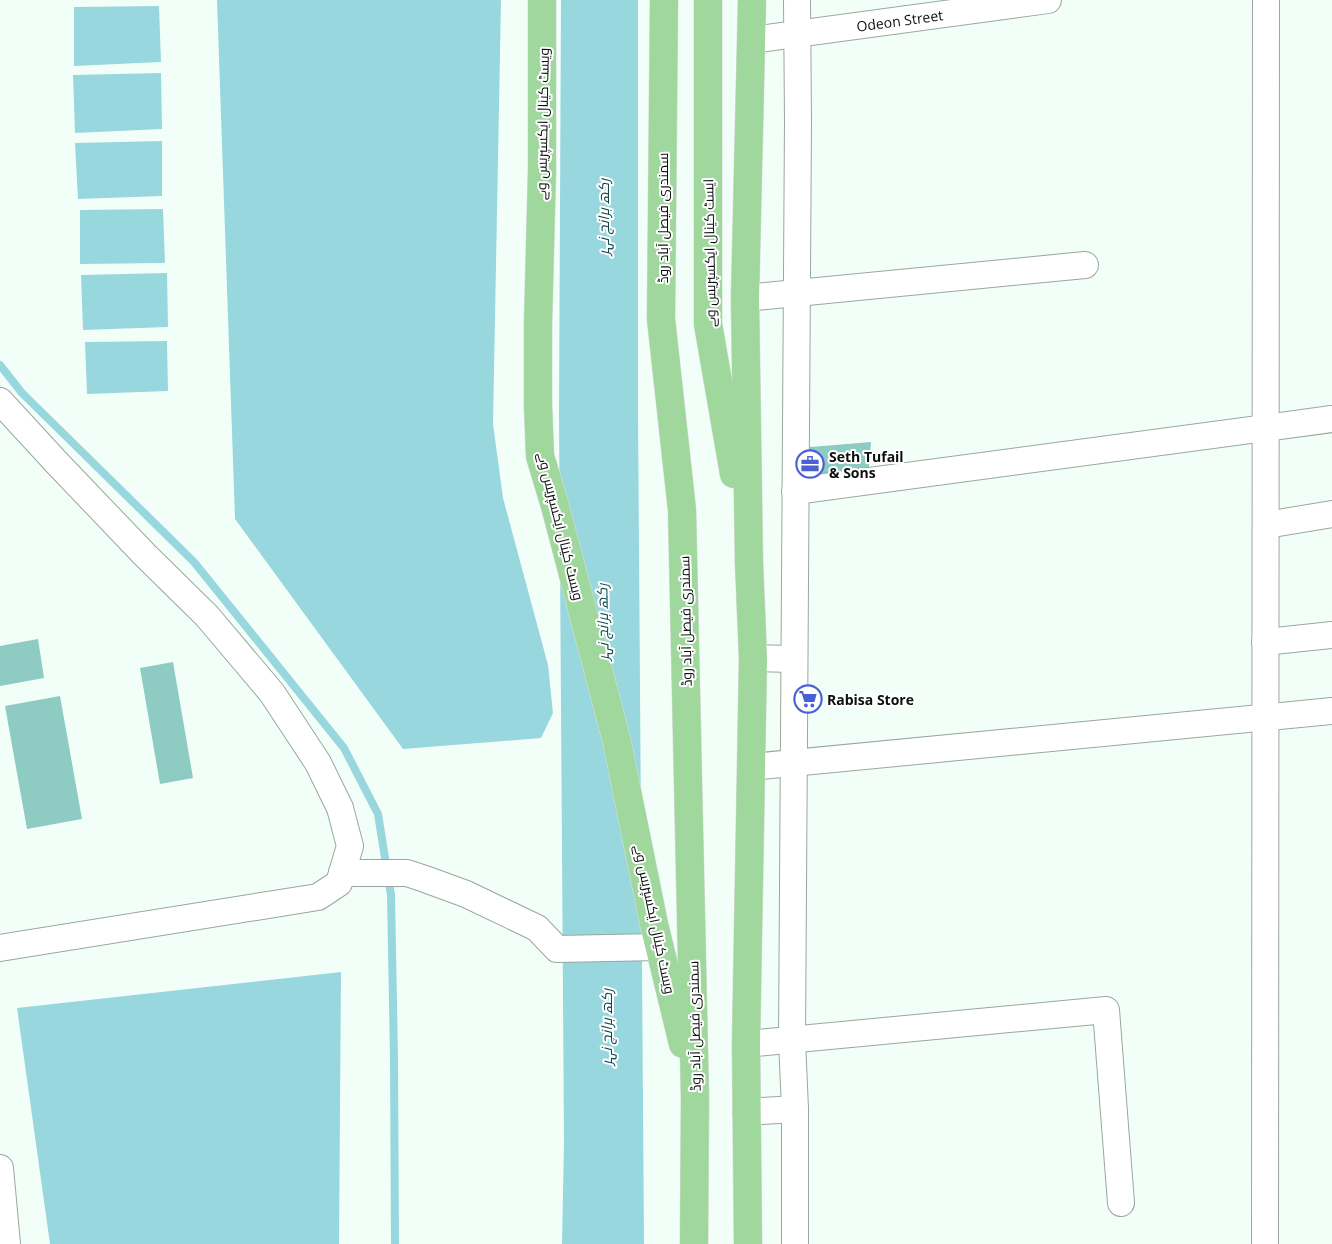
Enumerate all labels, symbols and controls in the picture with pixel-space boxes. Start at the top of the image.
street label: Odeon Street [855,5,944,35]
street label: ویسٹ کینال ایکسپریس وے [531,48,554,200]
street label: سمندری فیصل آباد روڈ [653,153,672,283]
water label: رکھ برانچ نہر [593,178,614,257]
street label: ایسٹ کینال ایکسپریس وے [698,179,721,327]
place label: Seth Tufail & Sons [829,447,904,482]
office icon: Seth Tufail & Sons [795,449,825,479]
street label: ویسٹ کینال ایکسپریس وے [532,450,589,602]
street label: سمندری فیصل آباد روڈ [674,556,696,686]
water label: رکھ برانچ نہر [591,582,614,662]
supermarket icon: Rabisa Store [793,684,823,714]
place label: Rabisa Store [827,690,914,709]
street label: ویسٹ کینال ایکسپریس وے [629,843,680,996]
street label: سمندری فیصل آباد روڈ [683,961,705,1091]
water label: رکھ برانچ نہر [596,988,617,1067]

